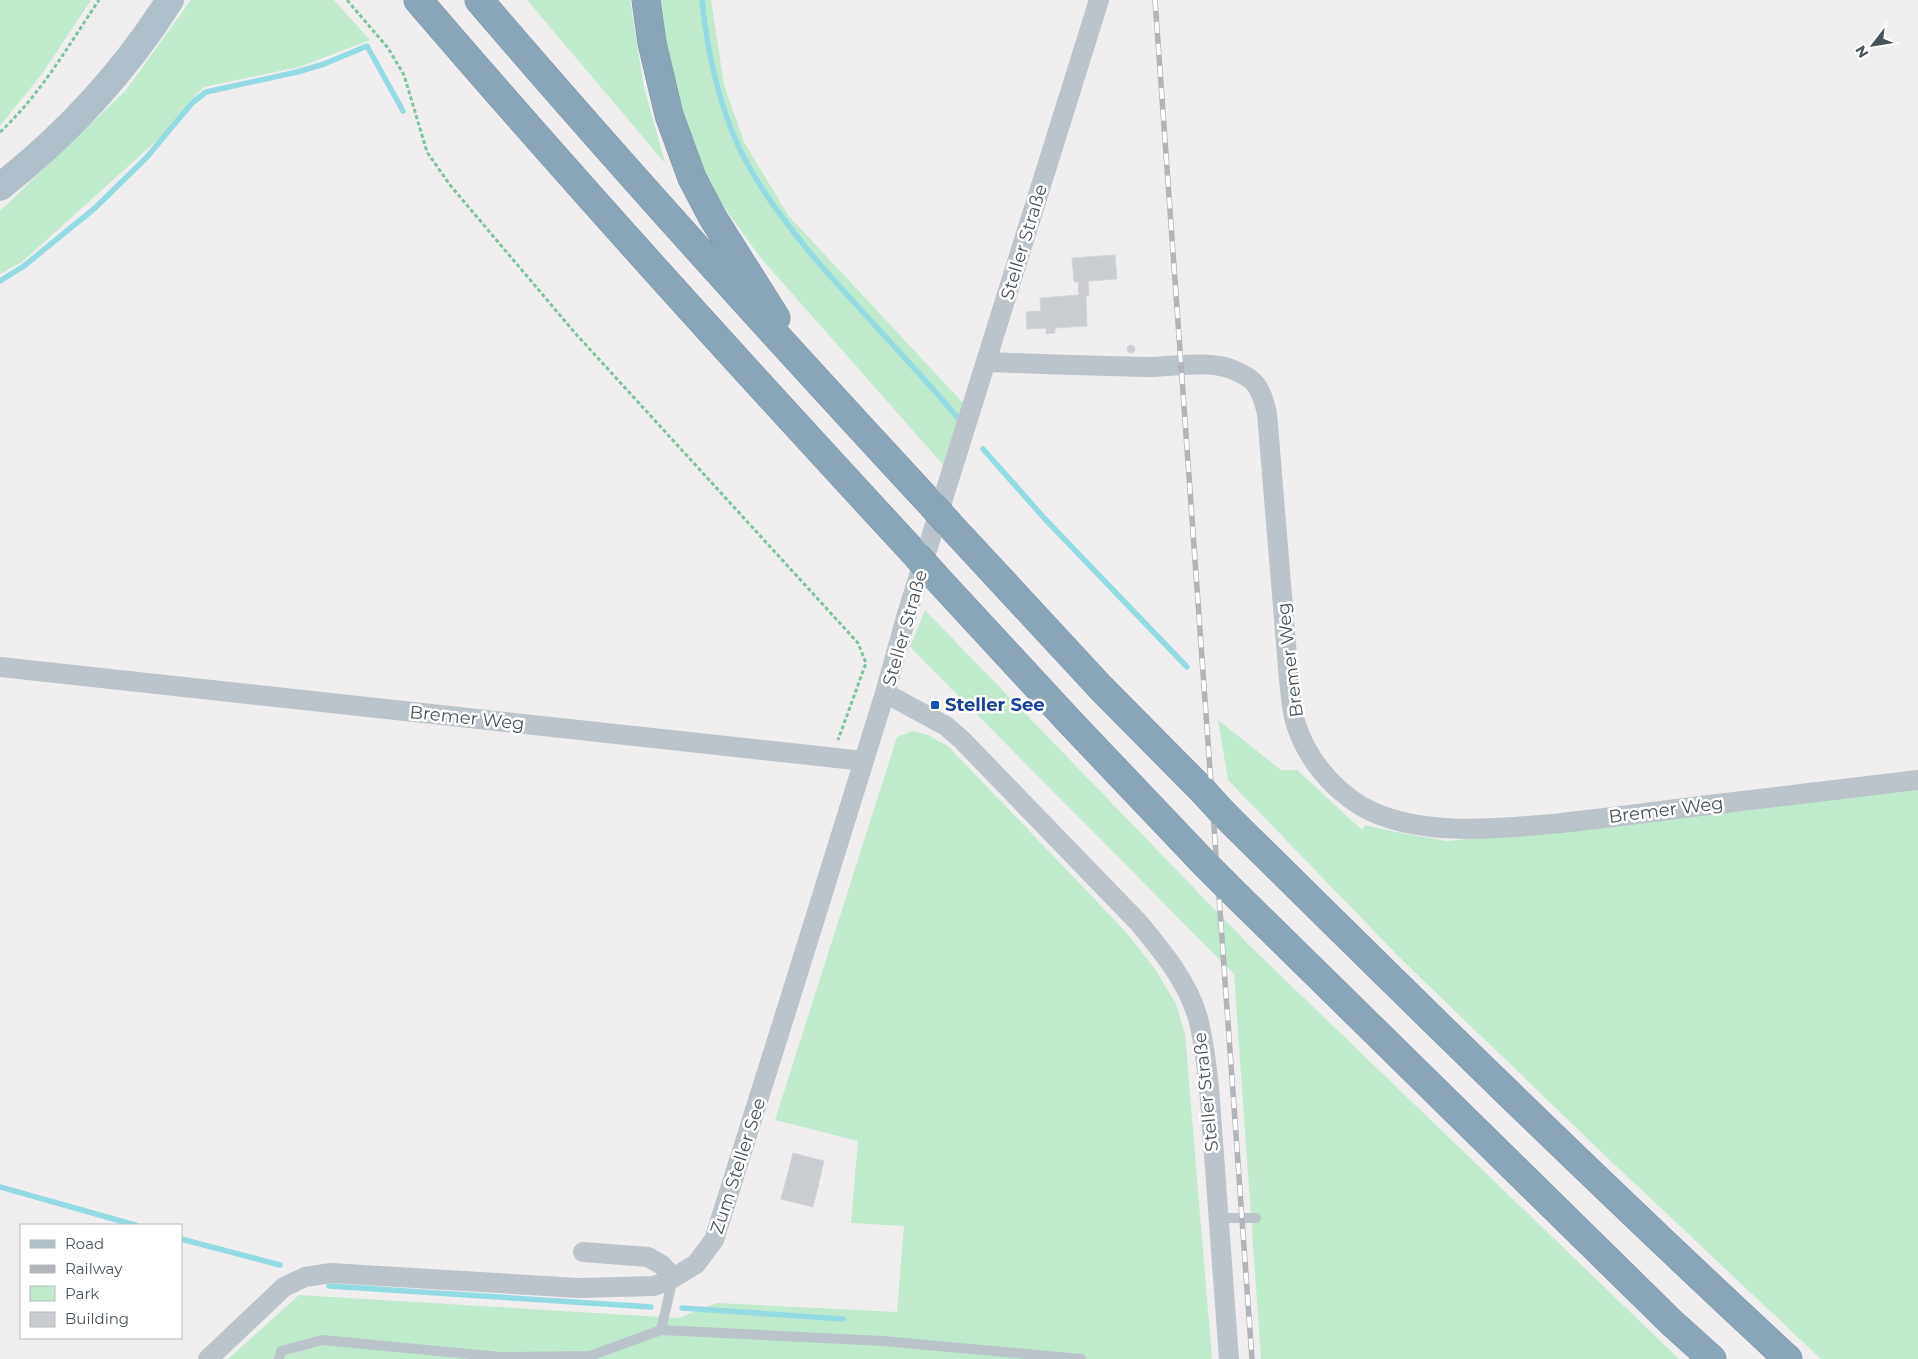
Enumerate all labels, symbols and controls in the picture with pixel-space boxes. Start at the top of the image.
north arrow [1848,20,1898,70]
text: N [1851,42,1872,61]
street label: Steller Straße [996,181,1052,302]
street label: Steller Straße [878,567,932,689]
street label: Bremer Weg [1272,601,1308,719]
place label: Steller See [945,694,1045,716]
marker: Steller See [929,699,941,711]
street label: Bremer Weg [408,701,526,735]
street label: Bremer Weg [1607,792,1725,828]
street label: Steller Straße [1189,1031,1223,1153]
street label: Zum Steller See [706,1095,770,1237]
legend [20,1224,182,1339]
text: Road [65,1234,104,1253]
text: Railway [65,1259,123,1278]
text: Park [65,1284,99,1303]
text: Building [65,1309,129,1328]

